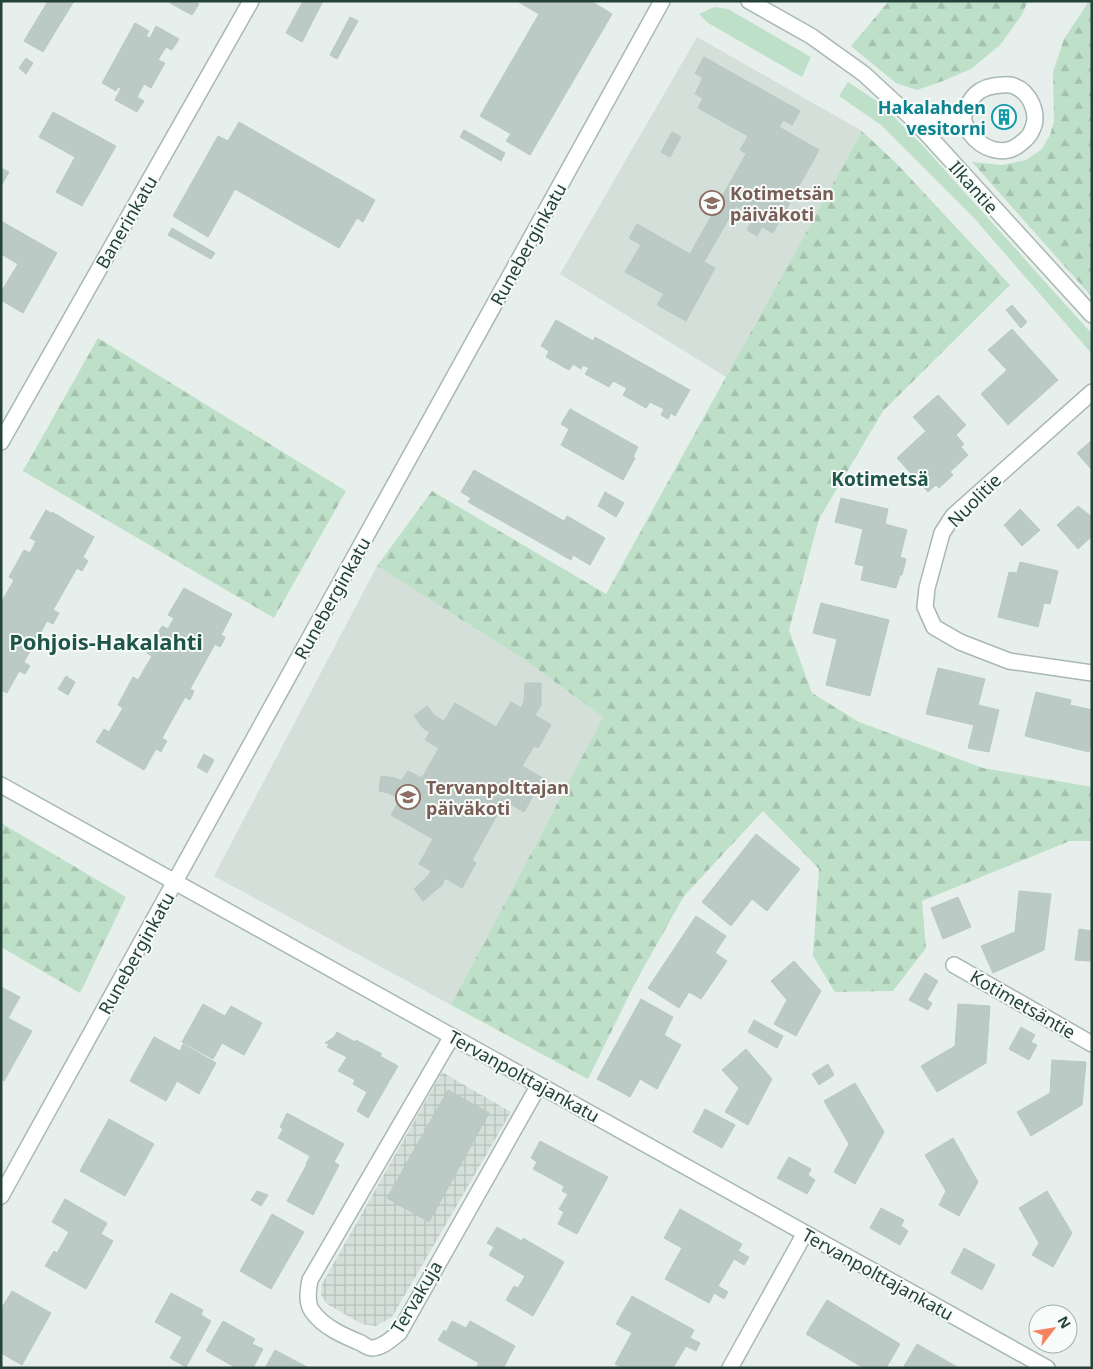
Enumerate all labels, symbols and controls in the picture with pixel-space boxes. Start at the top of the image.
place label: Hakalahden vesitorni [878,95,986,140]
building icon: Hakalahden vesitorni [991,104,1017,130]
street label: Ilkantie [944,156,1004,218]
street label: Banerinkatu [90,171,162,273]
street label: Runeberginkatu [484,179,572,309]
place label: Kotimetsän päiväkoti [730,181,834,226]
school or university icon: Kotimetsän päiväkoti [699,190,725,216]
district label: Kotimetsä [831,466,929,492]
street label: Nuolitie [942,468,1006,532]
street label: Runeberginkatu [288,533,376,663]
district label: Pohjois-Hakalahti [9,626,203,656]
place label: Tervanpolttajan päiväkoti [426,775,569,820]
school or university icon: Tervanpolttajan päiväkoti [395,784,421,810]
street label: Runeberginkatu [92,888,180,1018]
street label: Kotimetsäntie [966,964,1080,1044]
street label: Tervanpolttajankatu [444,1024,604,1128]
street label: Tervanpolttajankatu [798,1222,958,1326]
street label: Tervakuja [385,1256,447,1338]
north arrow [1028,1304,1078,1354]
text: N [1053,1312,1076,1332]

